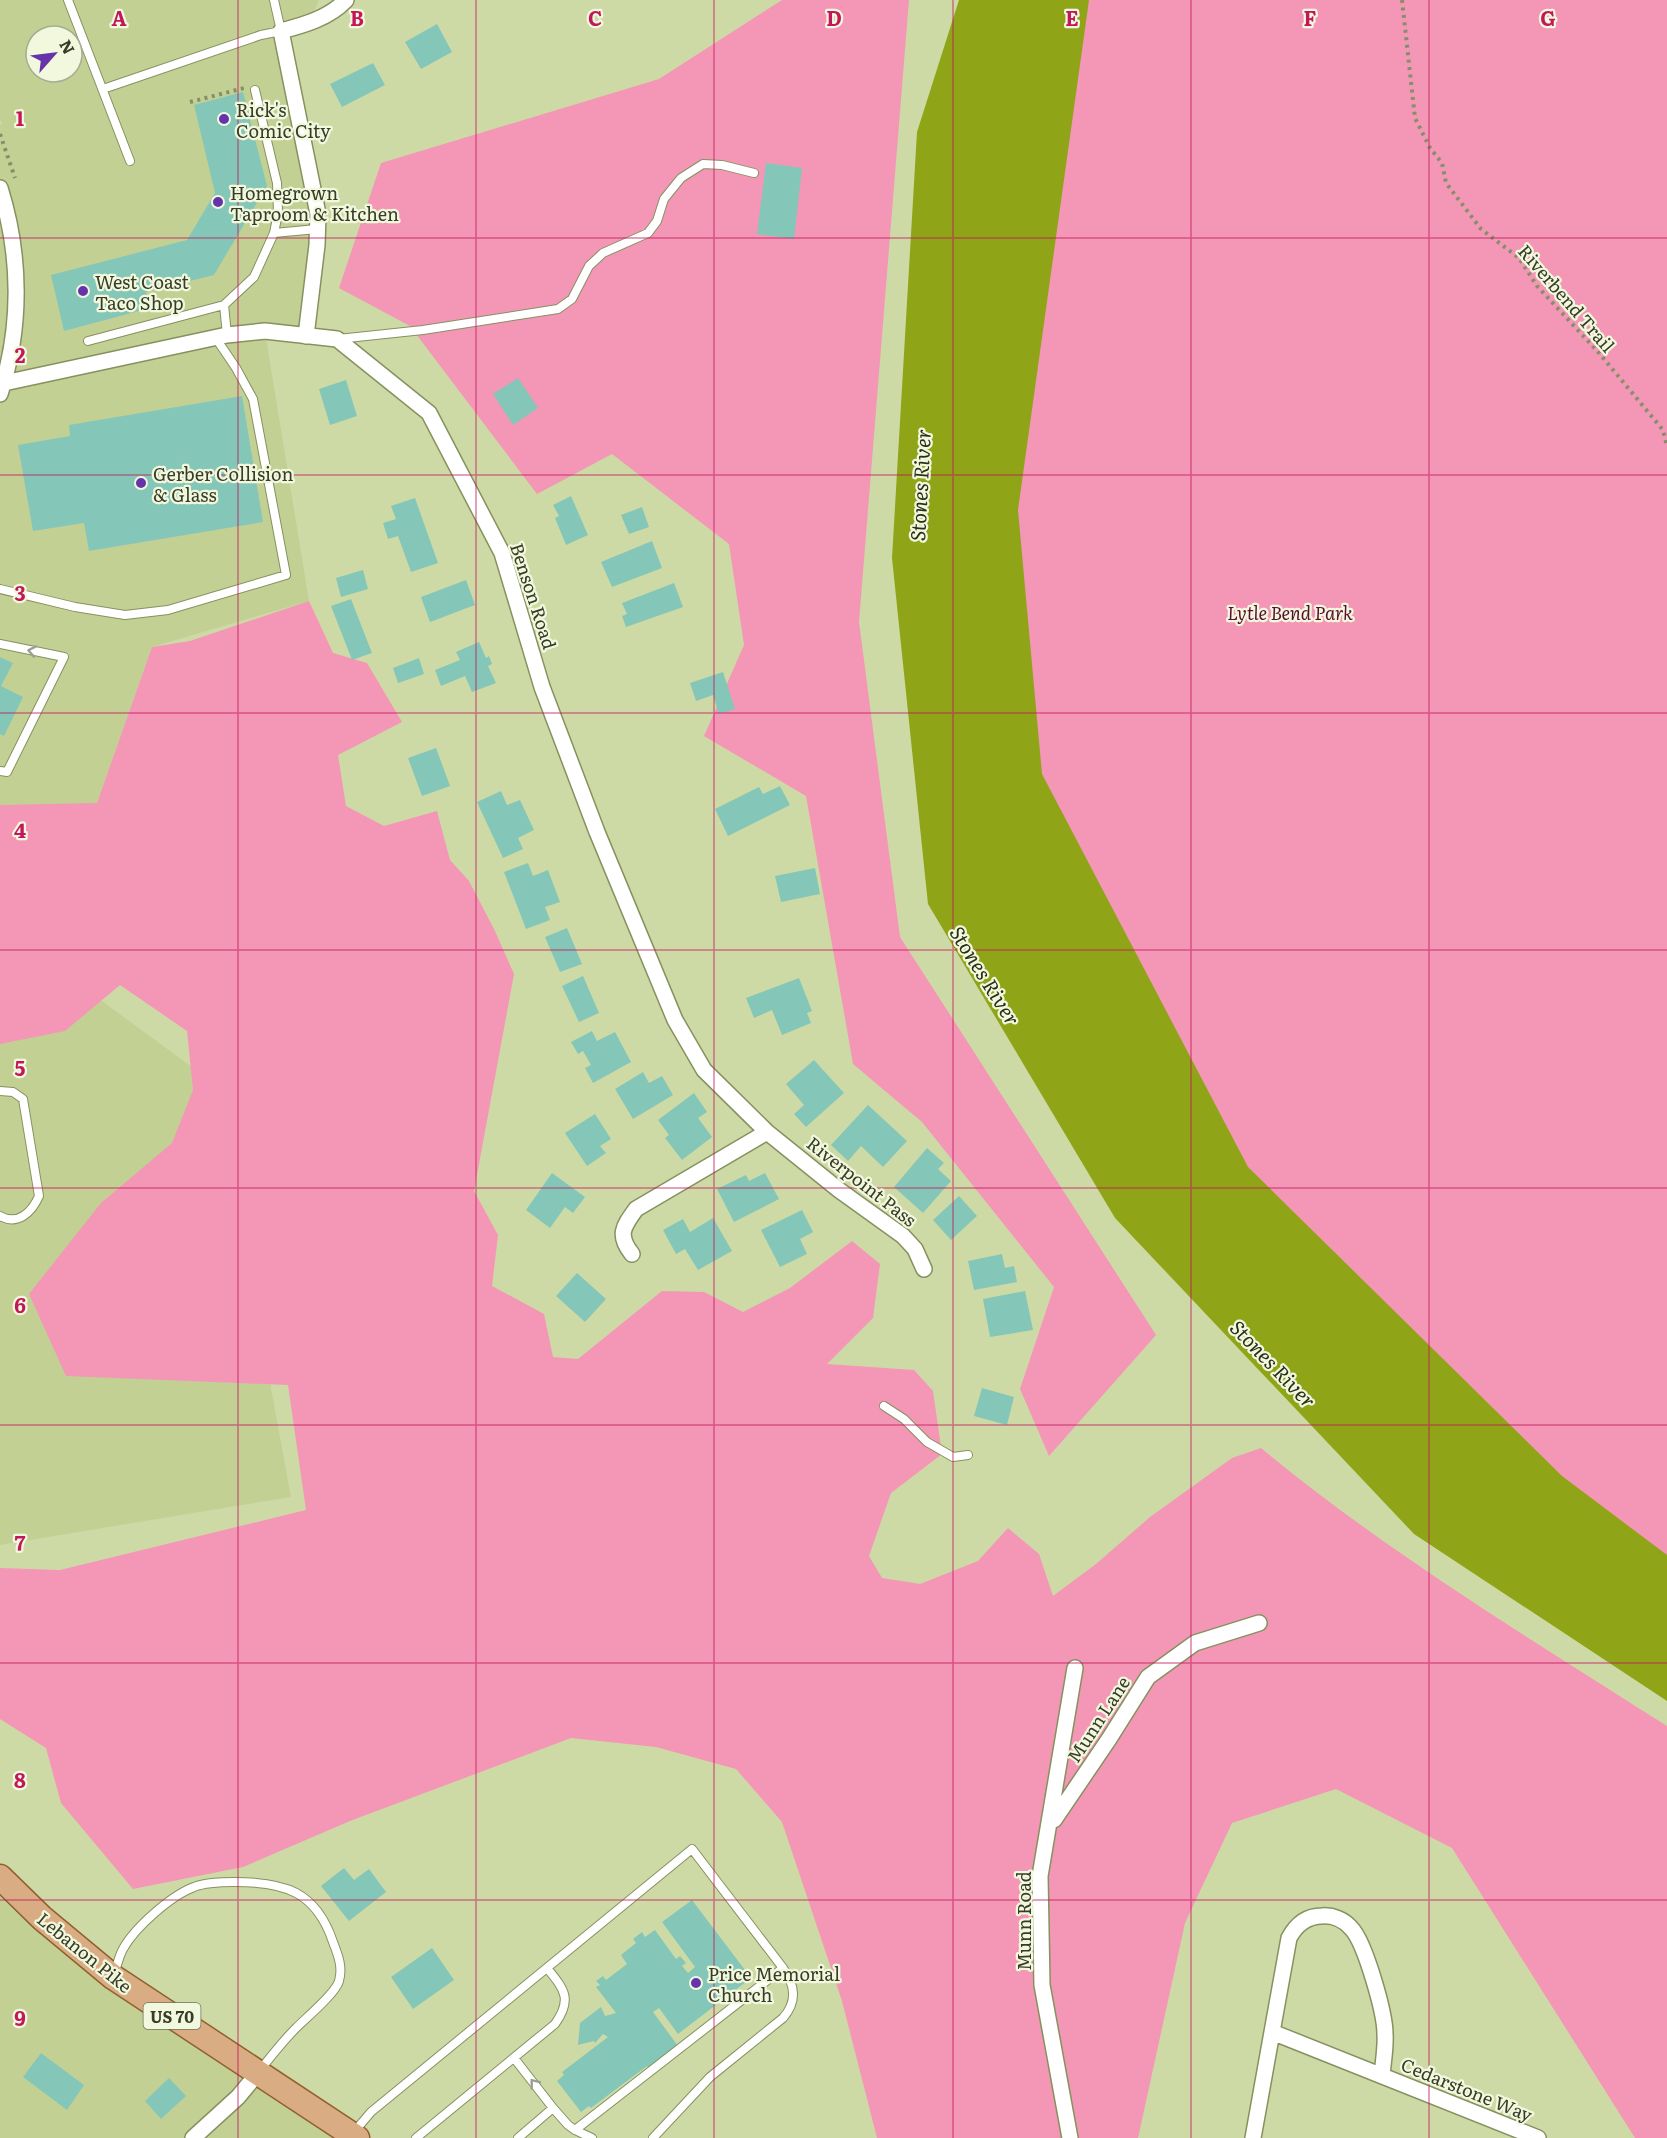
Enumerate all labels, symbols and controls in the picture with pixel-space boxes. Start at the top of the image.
text: A [111,2,127,32]
text: B [350,2,364,32]
text: C [588,2,602,32]
text: D [826,2,842,32]
text: E [1065,2,1079,32]
text: F [1304,2,1317,32]
text: G [1540,2,1556,32]
north arrow [24,24,84,84]
text: N [54,35,82,58]
place label: Rick's Comic City [236,96,331,144]
text: 1 [16,102,24,132]
marker: Rick's Comic City [217,112,231,126]
place label: Homegrown Taproom & Kitchen [230,179,399,227]
marker: Homegrown Taproom & Kitchen [211,195,225,209]
street label: Riverbend Trail [1512,238,1622,358]
place label: West Coast Taco Shop [95,268,190,316]
marker: West Coast Taco Shop [76,284,90,298]
text: 2 [15,339,26,369]
water label: Stones River [901,428,937,542]
place label: Gerber Collision & Glass [153,460,293,508]
marker: Gerber Collision & Glass [134,476,148,490]
street label: Benson Road [504,539,564,653]
text: 3 [14,577,26,607]
park label: Lytle Bend Park [1227,599,1353,626]
one-way arrow [27,645,37,658]
text: 4 [14,814,26,844]
water label: Stones River [944,920,1028,1030]
text: 5 [15,1052,26,1082]
street label: Riverpoint Pass [801,1129,923,1233]
text: 6 [14,1289,26,1319]
water label: Stones River [1224,1312,1324,1414]
text: 7 [15,1527,26,1557]
street label: Munn Lane [1060,1671,1136,1767]
text: 8 [14,1764,26,1794]
street label: Munn Road [1010,1871,1037,1971]
street label: Lebanon Pike [32,1905,138,1999]
place label: Price Memorial Church [708,1960,840,2008]
marker: Price Memorial Church [689,1976,703,1990]
text: 9 [14,2002,26,2032]
road number: US 70 [144,2003,201,2029]
street label: Cedarstone Way [1397,2050,1537,2128]
one-way arrow [530,2079,541,2090]

